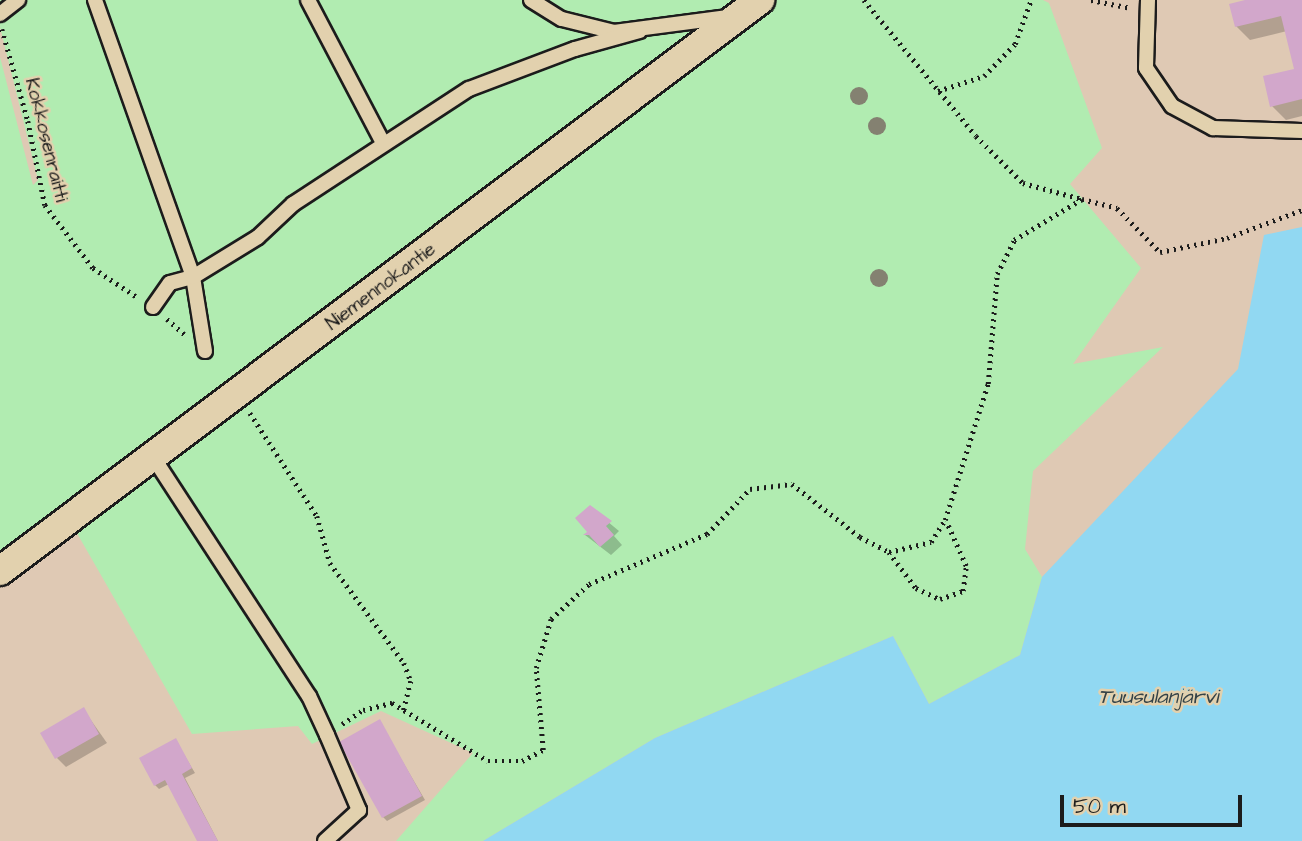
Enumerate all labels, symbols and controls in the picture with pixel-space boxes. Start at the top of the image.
street label: Kokkosenraitti [20,76,72,204]
street label: Niemennokantie [322,238,440,336]
water label: Tuusulanjärvi [1098,684,1218,710]
scale bar [1064,782,1246,826]
text: 50 m [1073,792,1126,821]

